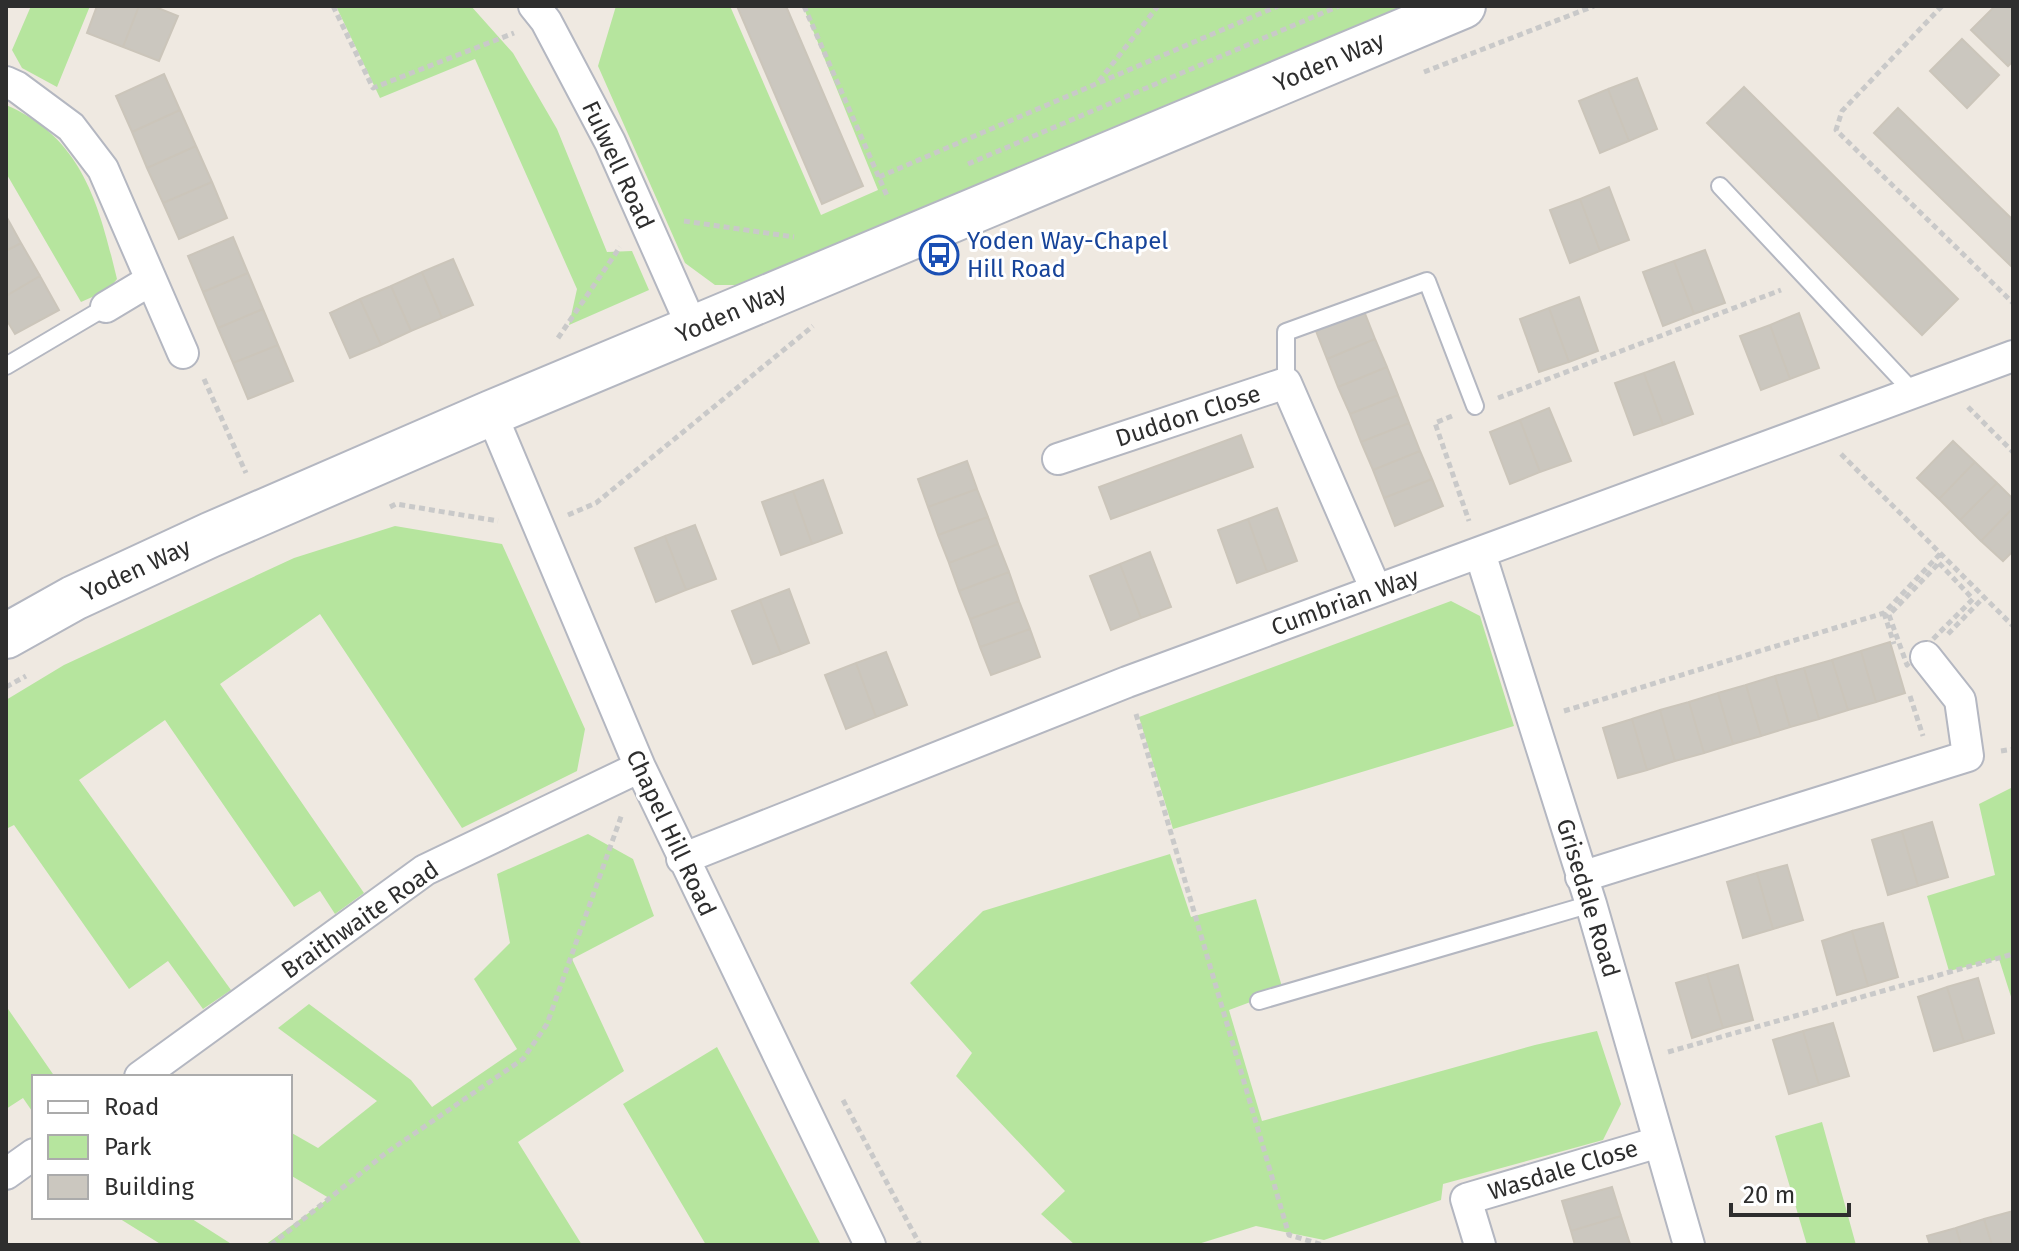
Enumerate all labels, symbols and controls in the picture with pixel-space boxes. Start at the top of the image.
street label: Yoden Way [1270,26,1389,98]
street label: Fulwell Road [576,97,660,233]
place label: Yoden Way-Chapel Hill Road [967,227,1168,283]
bus stop icon: Yoden Way-Chapel Hill Road [918,234,960,276]
street label: Yoden Way [672,277,791,349]
street label: Duddon Close [1112,379,1264,453]
street label: Yoden Way [77,532,195,607]
street label: Cumbrian Way [1267,562,1423,642]
street label: Chapel Hill Road [620,746,722,920]
street label: Grisedale Road [1551,815,1625,981]
street label: Braithwaite Road [276,855,444,985]
legend [32,1075,292,1219]
text: Road [104,1093,159,1121]
text: Park [104,1133,152,1161]
street label: Wasdale Close [1485,1134,1641,1206]
scale bar [1731,1167,1849,1217]
text: Building [104,1173,194,1201]
text: 20 m [1743,1181,1795,1209]

